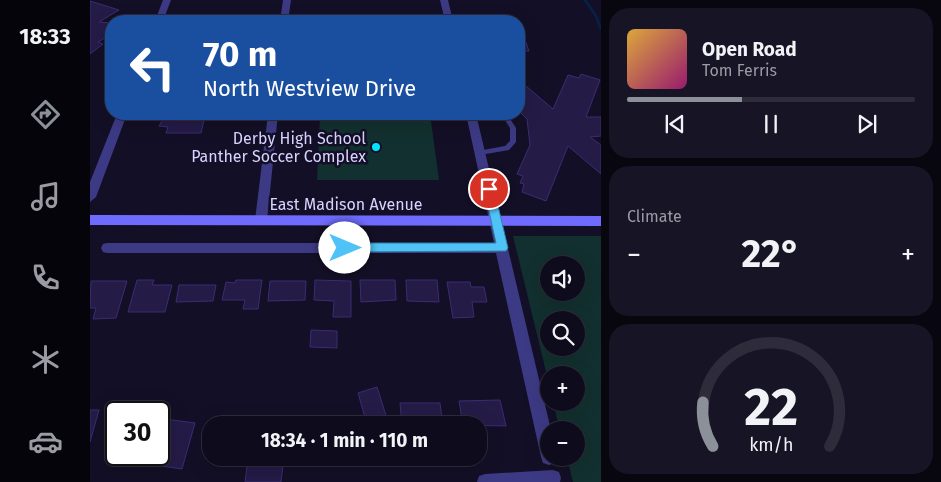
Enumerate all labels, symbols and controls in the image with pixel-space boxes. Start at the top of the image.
text: 18:33 [19,23,71,50]
text: 70 m [203,33,277,75]
icon: left [120,35,185,100]
text: Open Road [702,38,797,61]
text: Tom Ferris [702,61,777,80]
text: North Westview Drive [203,75,416,102]
icon: directions [28,97,63,132]
icon: previous [661,110,689,138]
icon: pause [757,110,785,138]
icon: next [853,110,881,138]
place label: Derby High School Panther Soccer Complex [191,129,366,166]
marker: Derby High School Panther Soccer Complex [370,141,382,153]
pin [468,168,510,210]
icon: arrive [475,175,503,203]
icon: music [28,179,63,214]
street label: East Madison Avenue [269,195,423,214]
text: Climate [627,207,682,226]
position arrow [318,221,370,273]
text: 22° [741,231,801,277]
text: − [627,238,641,271]
text: + [901,238,915,271]
map controls [540,256,585,466]
button: sound [540,256,585,301]
icon: phone [28,260,63,295]
button: search [540,311,585,356]
icon: climate [28,342,63,377]
button: + [540,366,585,411]
text: 22 [744,376,798,439]
speed limit sign: 30 [105,401,170,466]
button: − [540,421,585,466]
icon: car [28,424,63,459]
text: 18:34 · 1 min · 110 m [261,429,428,452]
text: km/h [749,434,793,456]

